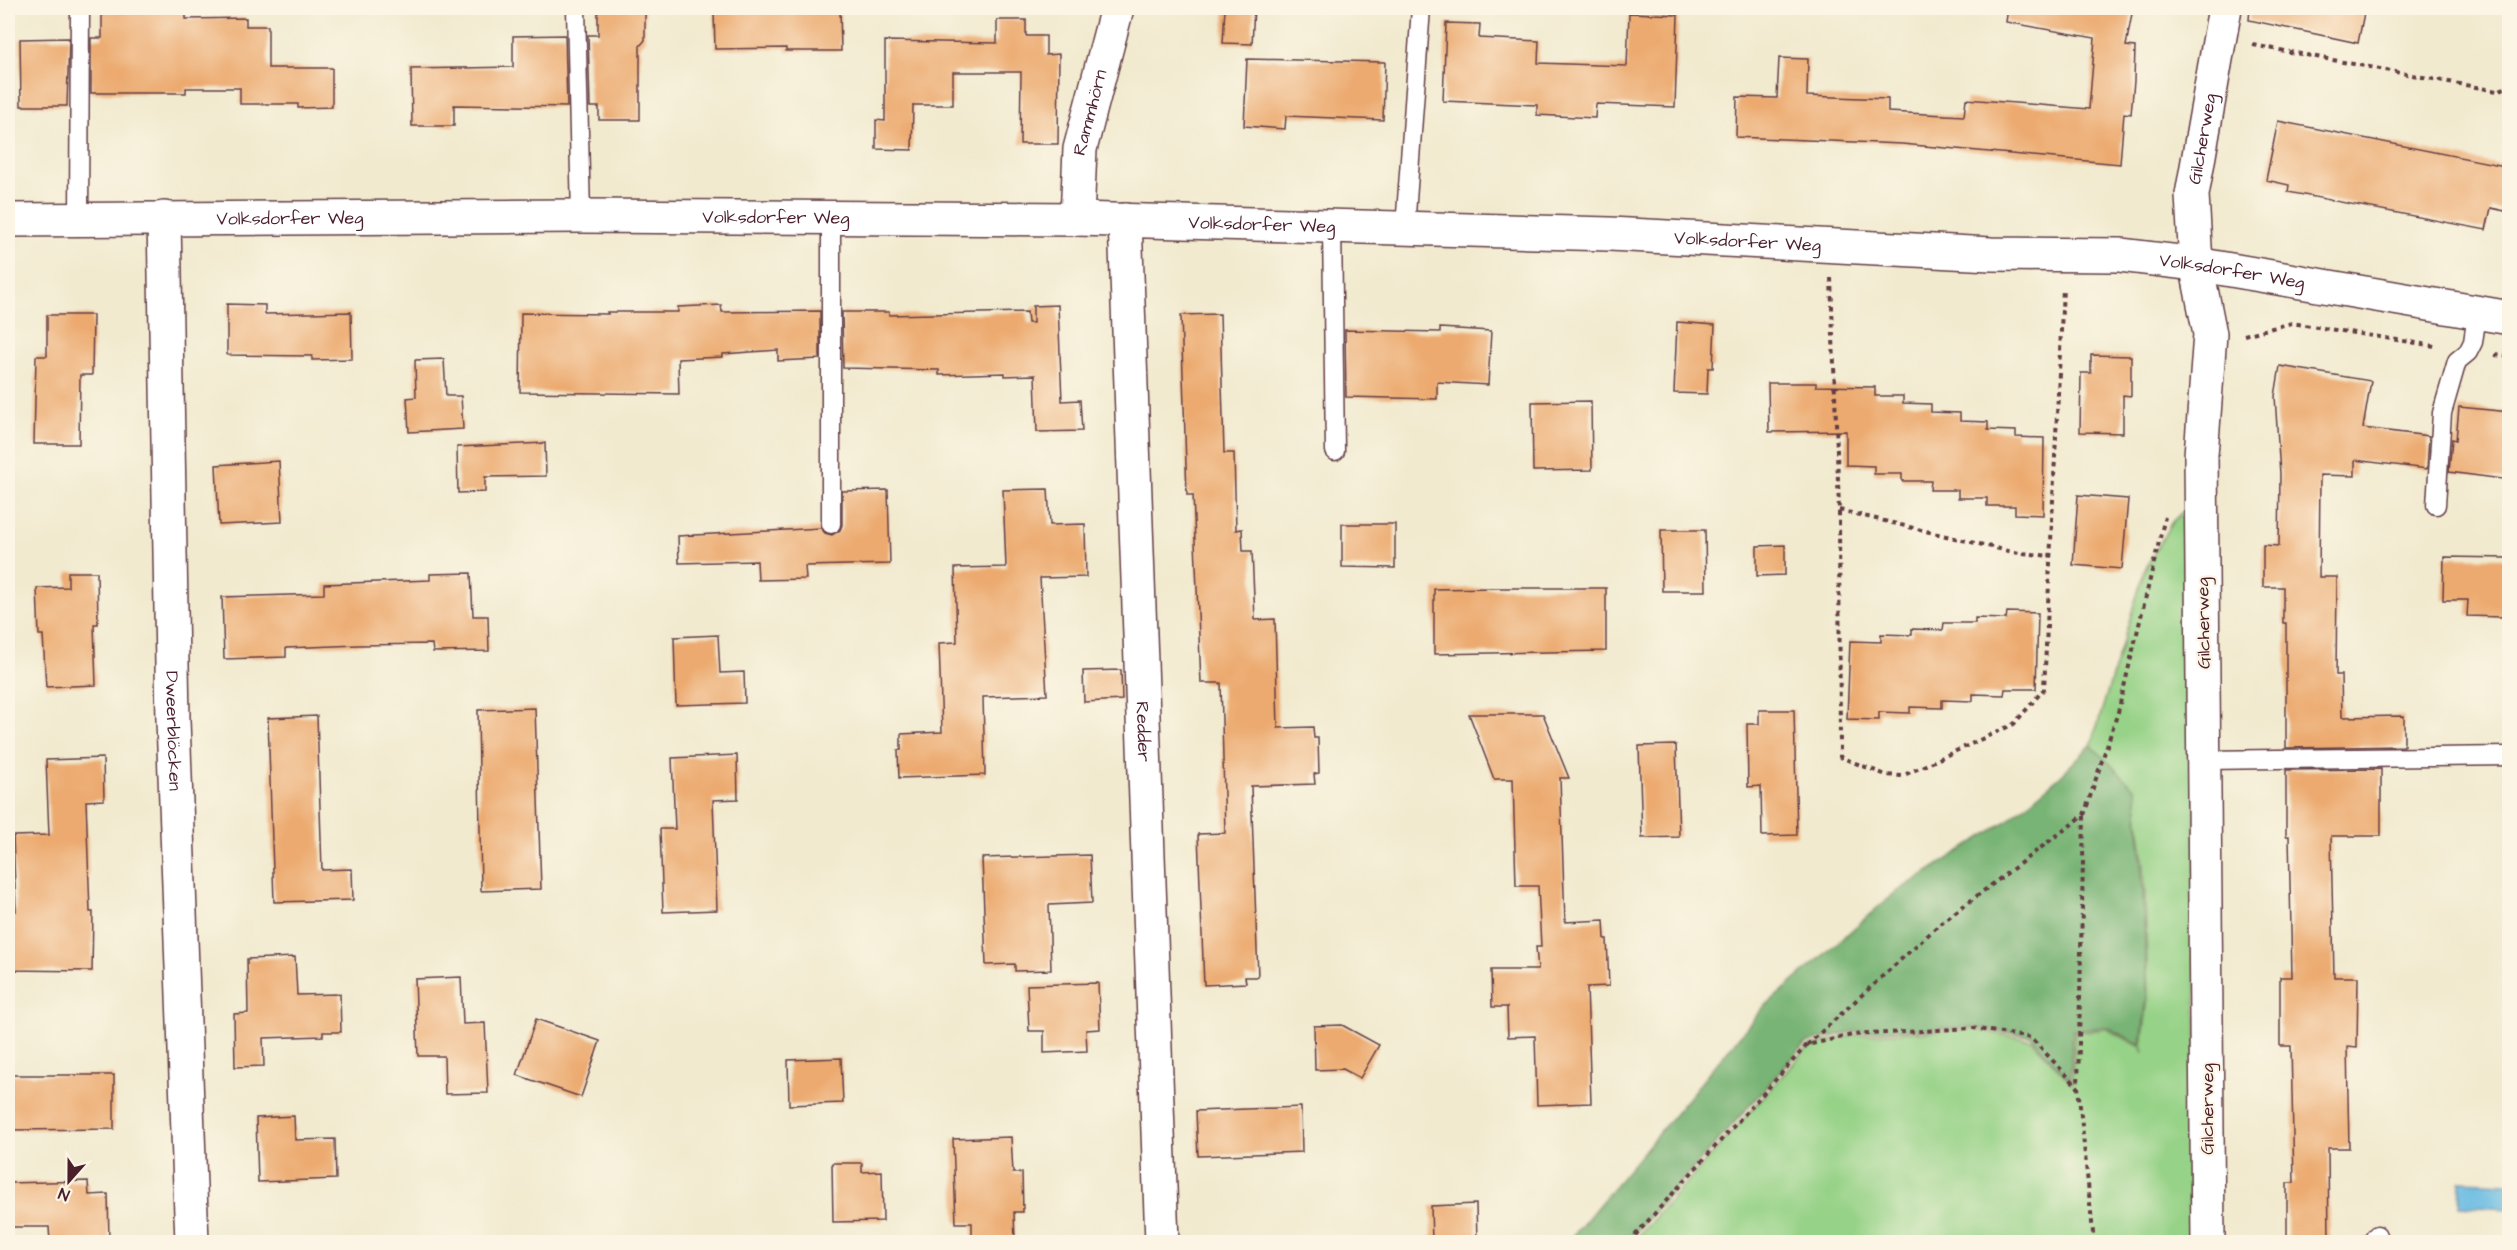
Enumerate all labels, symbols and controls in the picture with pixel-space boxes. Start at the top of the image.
street label: Rammhörn [1067,67,1113,158]
street label: Gilcherweg [2182,92,2224,186]
street label: Volksdorfer Weg [702,205,850,232]
street label: Volksdorfer Weg [216,206,364,232]
street label: Volksdorfer Weg [1188,210,1336,240]
street label: Volksdorfer Weg [1673,225,1822,259]
street label: Volksdorfer Weg [2158,248,2307,296]
street label: Gilcherweg [2190,577,2218,669]
street label: Dweerblöcken [159,671,188,791]
street label: Redder [1129,701,1157,763]
street label: Gilcherweg [2195,1063,2221,1155]
north arrow [39,1151,99,1211]
text: N [55,1182,73,1206]

